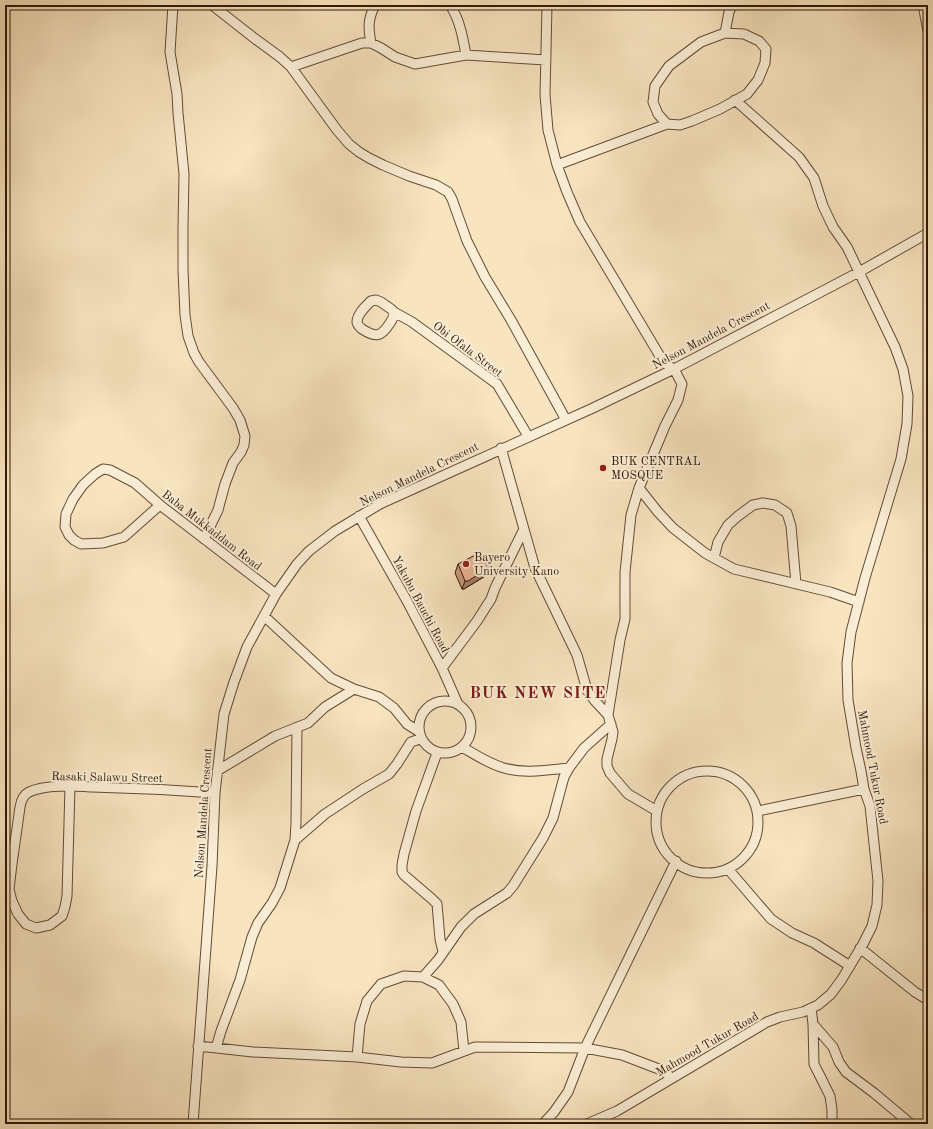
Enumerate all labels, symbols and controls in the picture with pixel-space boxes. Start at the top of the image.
street label: Nelson Mandela Crescent [651,300,772,372]
street label: Obi Ofala Street [430,320,504,380]
street label: Nelson Mandela Crescent [358,441,481,509]
place label: BUK CENTRAL MOSQUE [611,456,701,482]
marker: BUK CENTRAL MOSQUE [598,463,608,473]
street label: Baba Mukkaddam Road [159,488,263,573]
place label: Bayero University Kano [474,552,559,578]
street label: Yakubu Bauchi Road [389,554,451,655]
marker: Bayero University Kano [461,559,471,569]
district label: BUK NEW SITE [470,686,606,702]
street label: Mahmood Tukur Road [855,709,889,825]
street label: Nelson Mandela Crescent [193,747,215,879]
street label: Rasaki Salawu Street [51,771,163,785]
street label: Mahmood Tukur Road [654,1011,761,1079]

